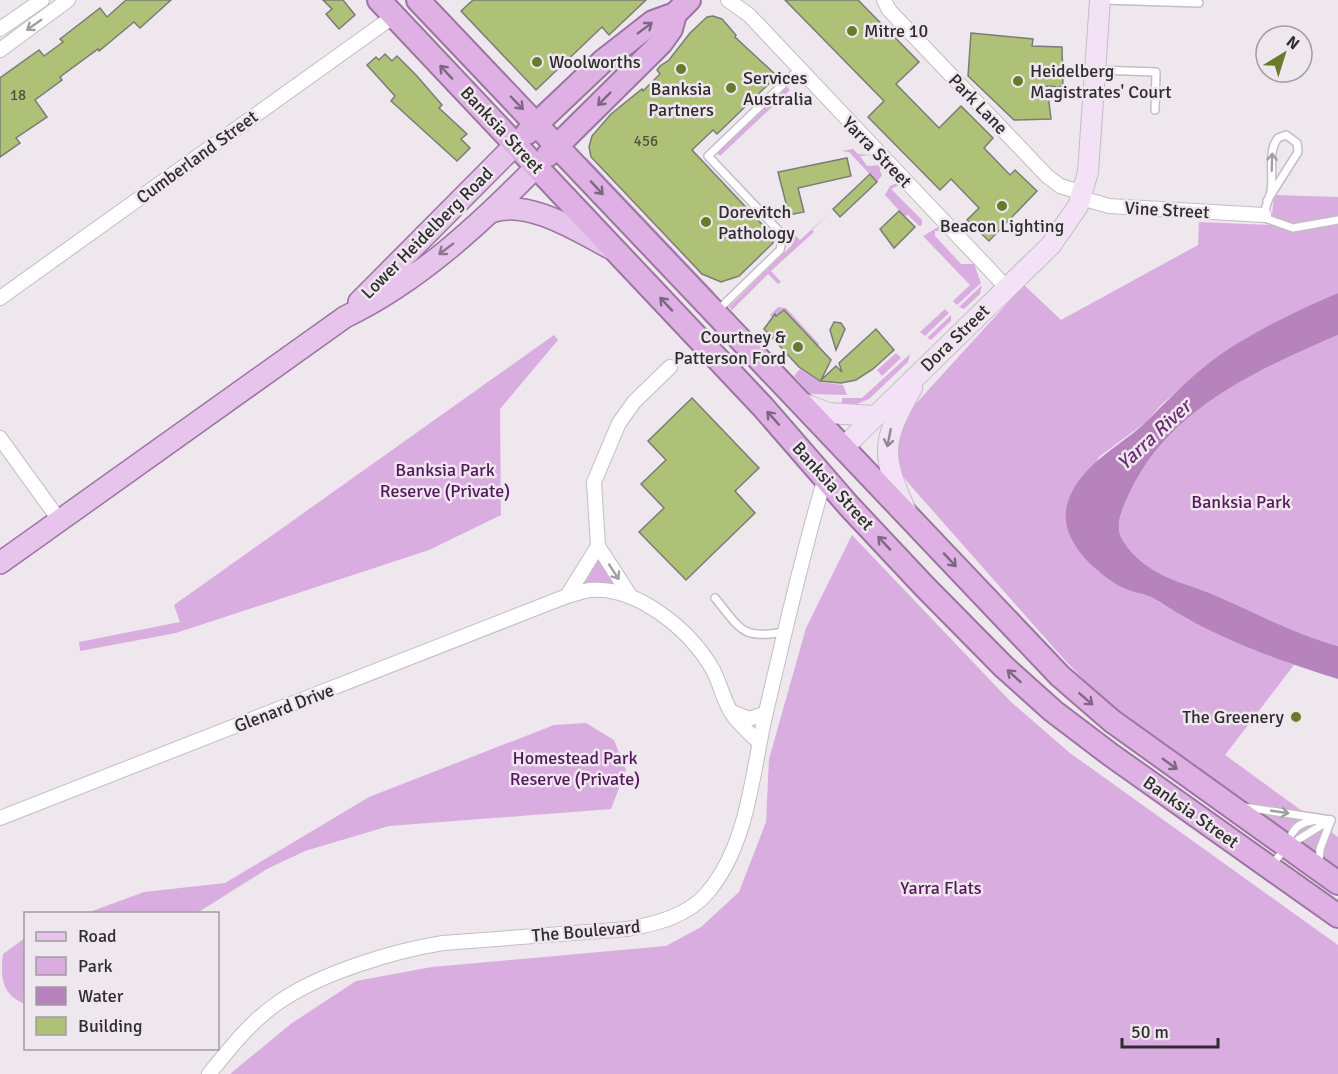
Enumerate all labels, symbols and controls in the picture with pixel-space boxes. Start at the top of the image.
one-way arrow [27,19,43,32]
place label: Mitre 10 [864,20,928,42]
one-way arrow [636,22,652,34]
marker: Mitre 10 [845,24,859,38]
north arrow [1254,24,1314,84]
text: N [1282,32,1303,54]
place label: Woolworths [549,51,641,73]
marker: Woolworths [530,55,544,69]
place label: Heidelberg Magistrates' Court [1030,60,1171,103]
marker: Banksia Partners [674,62,688,76]
one-way arrow [439,64,454,79]
place label: Services Australia [743,67,813,110]
street label: Park Lane [944,69,1012,139]
marker: Heidelberg Magistrates' Court [1011,74,1025,88]
place label: Banksia Partners [648,78,714,121]
marker: Services Australia [724,81,738,95]
street label: Banksia Street [456,82,548,178]
house number: 18 [10,86,26,104]
one-way arrow [597,92,612,106]
one-way arrow [509,95,523,110]
street label: Cumberland Street [132,106,262,208]
street label: Yarra Street [838,112,916,192]
house number: 456 [634,132,658,150]
one-way arrow [1266,153,1278,173]
street label: Lower Heidelberg Road [357,163,497,303]
one-way arrow [590,181,605,196]
street label: Vine Street [1124,197,1210,223]
marker: Beacon Lighting [995,199,1009,213]
place label: Dorevitch Pathology [718,201,795,244]
marker: Dorevitch Pathology [699,215,713,229]
place label: Beacon Lighting [940,215,1064,237]
one-way arrow [438,243,454,256]
one-way arrow [658,296,673,311]
street label: Dora Street [916,300,994,376]
place label: Courtney & Patterson Ford [674,326,786,369]
marker: Courtney & Patterson Ford [791,340,805,354]
water label: Yarra River [1112,393,1198,475]
one-way arrow [766,411,780,426]
one-way arrow [883,428,894,447]
street label: Banksia Street [787,437,879,535]
park label: Banksia Park Reserve (Private) [380,459,510,502]
park label: Banksia Park [1191,491,1291,513]
one-way arrow [877,536,891,551]
one-way arrow [942,553,957,568]
one-way arrow [608,563,620,579]
one-way arrow [1007,670,1022,684]
street label: Glenard Drive [231,679,337,737]
one-way arrow [1078,693,1094,706]
place label: The Greenery [1182,706,1285,728]
marker: The Greenery [1289,710,1303,724]
park label: Homestead Park Reserve (Private) [510,747,640,790]
one-way arrow [1162,758,1178,770]
street label: Banksia Street [1139,771,1243,853]
one-way arrow [1269,807,1289,818]
park label: Yarra Flats [900,877,982,899]
legend [24,912,219,1050]
street label: The Boulevard [531,915,641,947]
text: Road [78,925,117,947]
text: Park [78,955,113,977]
text: Water [78,985,124,1007]
scale bar [1122,1011,1218,1049]
text: Building [78,1015,142,1037]
text: 50 m [1131,1021,1169,1043]

